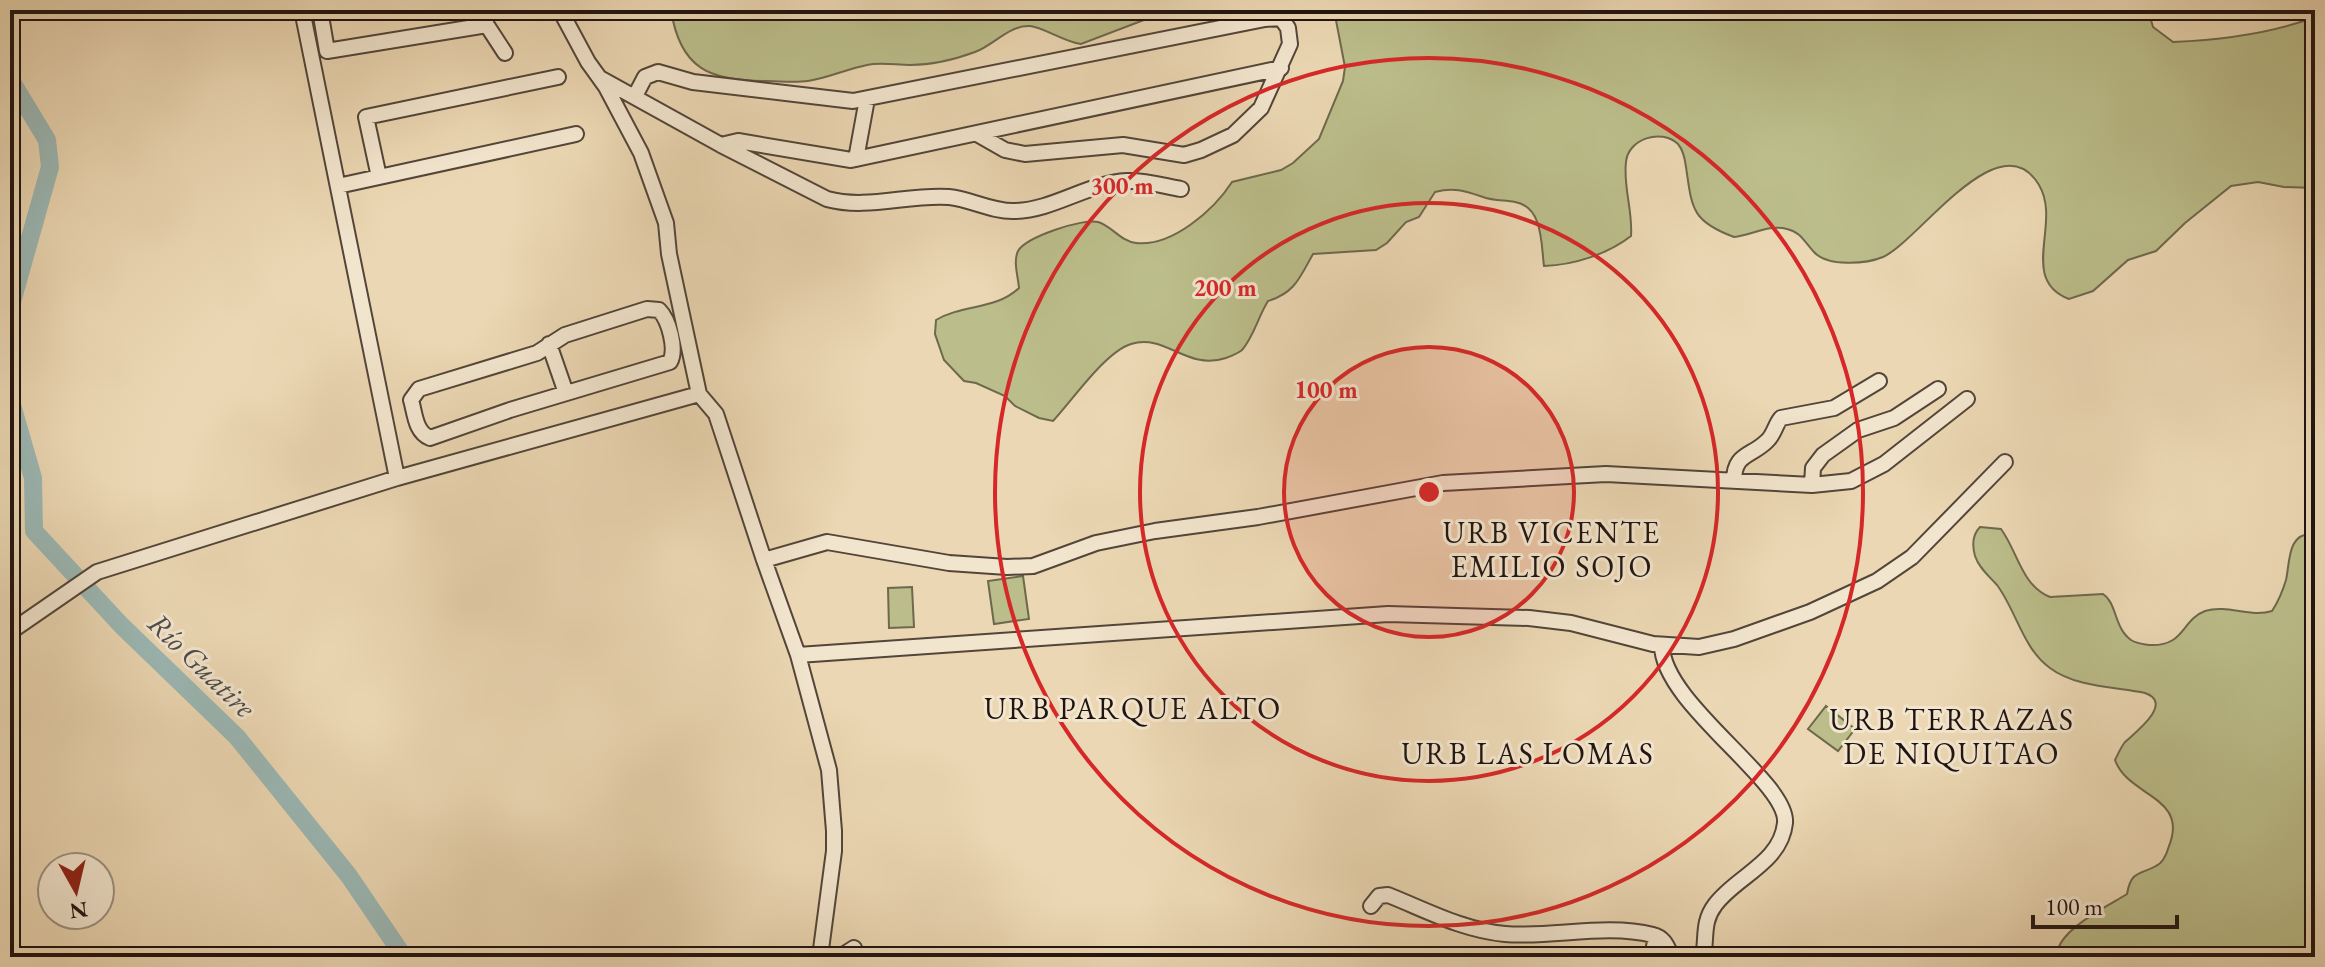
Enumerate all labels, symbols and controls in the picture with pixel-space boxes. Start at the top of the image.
text: 300 m [1090,170,1154,201]
text: 200 m [1193,272,1257,303]
text: 100 m [1294,374,1358,405]
centre of rings [1415,478,1443,506]
district label: URB VICENTE EMILIO SOJO [1443,513,1661,586]
water label: Río Guatire [140,604,265,727]
district label: URB PARQUE ALTO [984,689,1282,728]
district label: URB TERRAZAS DE NIQUITAO [1829,700,2075,773]
district label: URB LAS LOMAS [1401,734,1655,773]
north arrow [36,851,116,931]
scale bar [2033,879,2177,929]
text: 100 m [2045,891,2103,922]
text: N [68,895,90,926]

